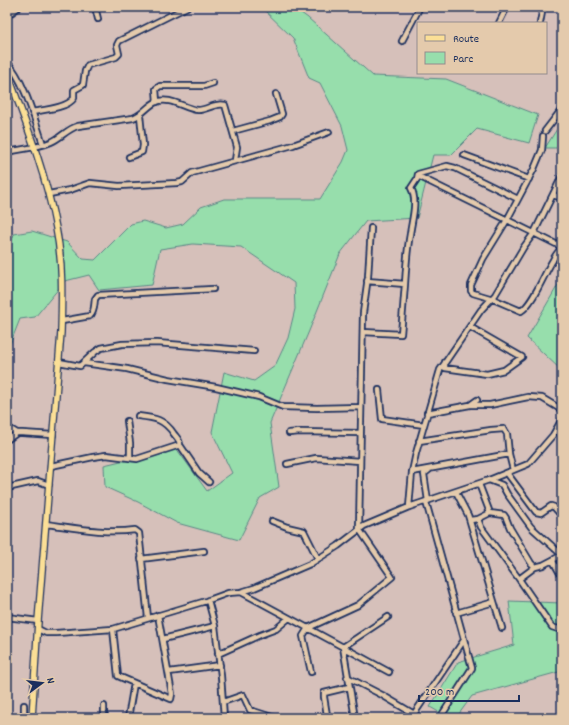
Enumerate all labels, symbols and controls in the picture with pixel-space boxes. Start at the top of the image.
legend [417,22,547,74]
text: Route [453,31,479,48]
text: Parc [453,51,474,68]
north arrow [22,663,62,703]
text: N [41,676,58,686]
scale bar [419,677,519,703]
text: 200 m [425,684,454,701]

